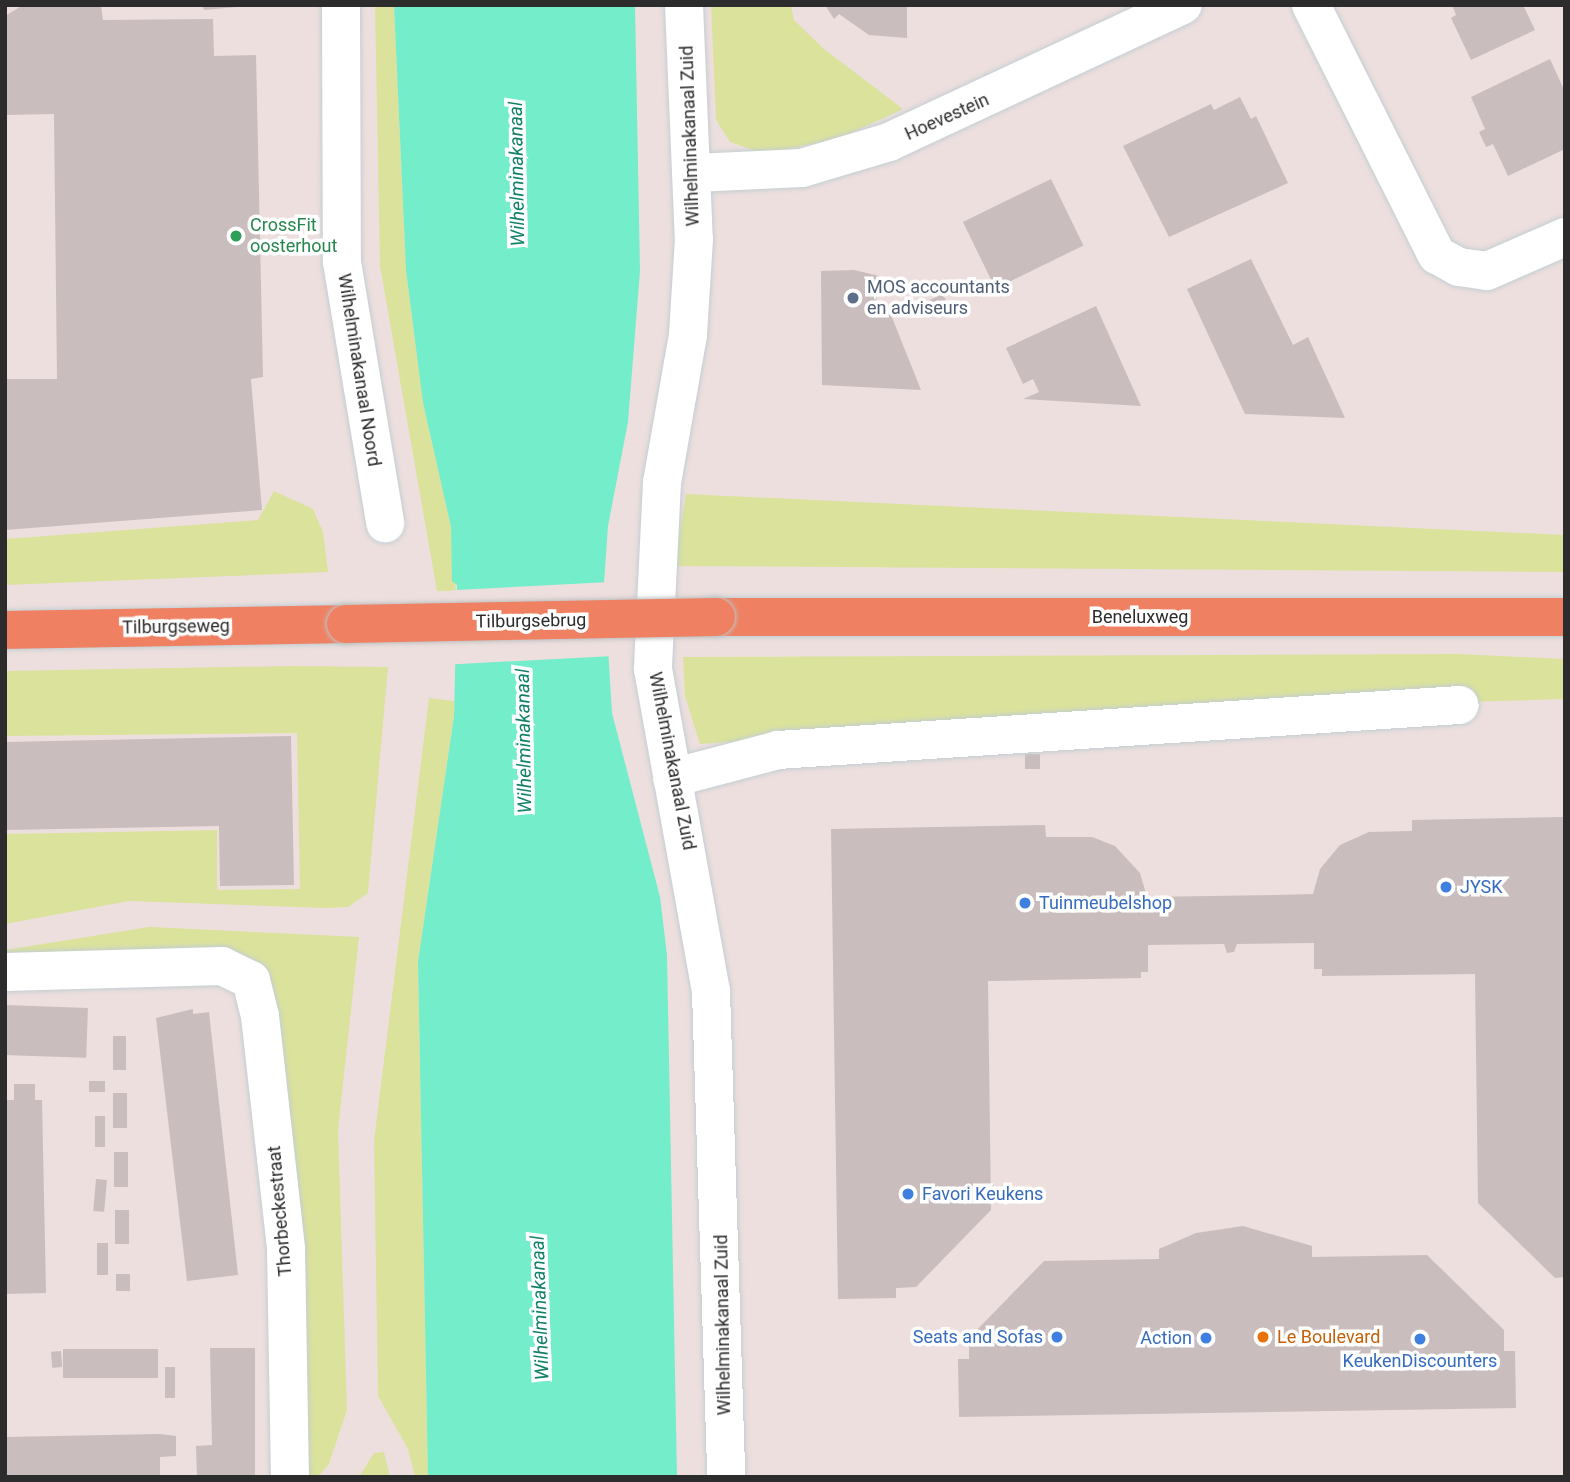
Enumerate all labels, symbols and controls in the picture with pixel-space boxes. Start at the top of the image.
street label: Wilhelminakanaal Zuid [676,45,704,227]
street label: Hoevestein [902,89,992,145]
water label: Wilhelminakanaal [504,101,530,247]
place label: CrossFit oosterhout [250,215,337,258]
marker: CrossFit oosterhout [228,228,244,244]
street label: Wilhelminakanaal Noord [333,272,385,468]
place label: MOS accountants en adviseurs [867,277,1010,320]
marker: MOS accountants en adviseurs [845,290,861,306]
street label: Beneluxweg [1092,606,1188,628]
street label: Tilburgsebrug [476,609,586,633]
street label: Tilburgseweg [122,615,230,639]
water label: Wilhelminakanaal [511,668,537,814]
street label: Wilhelminakanaal Zuid [644,670,700,852]
place label: JYSK [1460,876,1503,898]
marker: JYSK [1438,879,1454,895]
place label: Tuinmeubelshop [1039,892,1172,914]
marker: Tuinmeubelshop [1017,895,1033,911]
street label: Thorbeckestraat [264,1145,296,1277]
place label: Favori Keukens [922,1183,1043,1205]
marker: Favori Keukens [900,1186,916,1202]
street label: Wilhelminakanaal Zuid [711,1234,735,1416]
water label: Wilhelminakanaal [526,1235,554,1381]
place label: Seats and Sofas [913,1326,1043,1348]
place label: Le Boulevard [1277,1326,1380,1348]
place label: Action [1140,1327,1192,1349]
marker: Seats and Sofas [1049,1329,1065,1345]
marker: Le Boulevard [1255,1329,1271,1345]
marker: Action [1198,1330,1214,1346]
marker: KeukenDiscounters [1412,1331,1428,1347]
place label: KeukenDiscounters [1343,1350,1497,1372]

